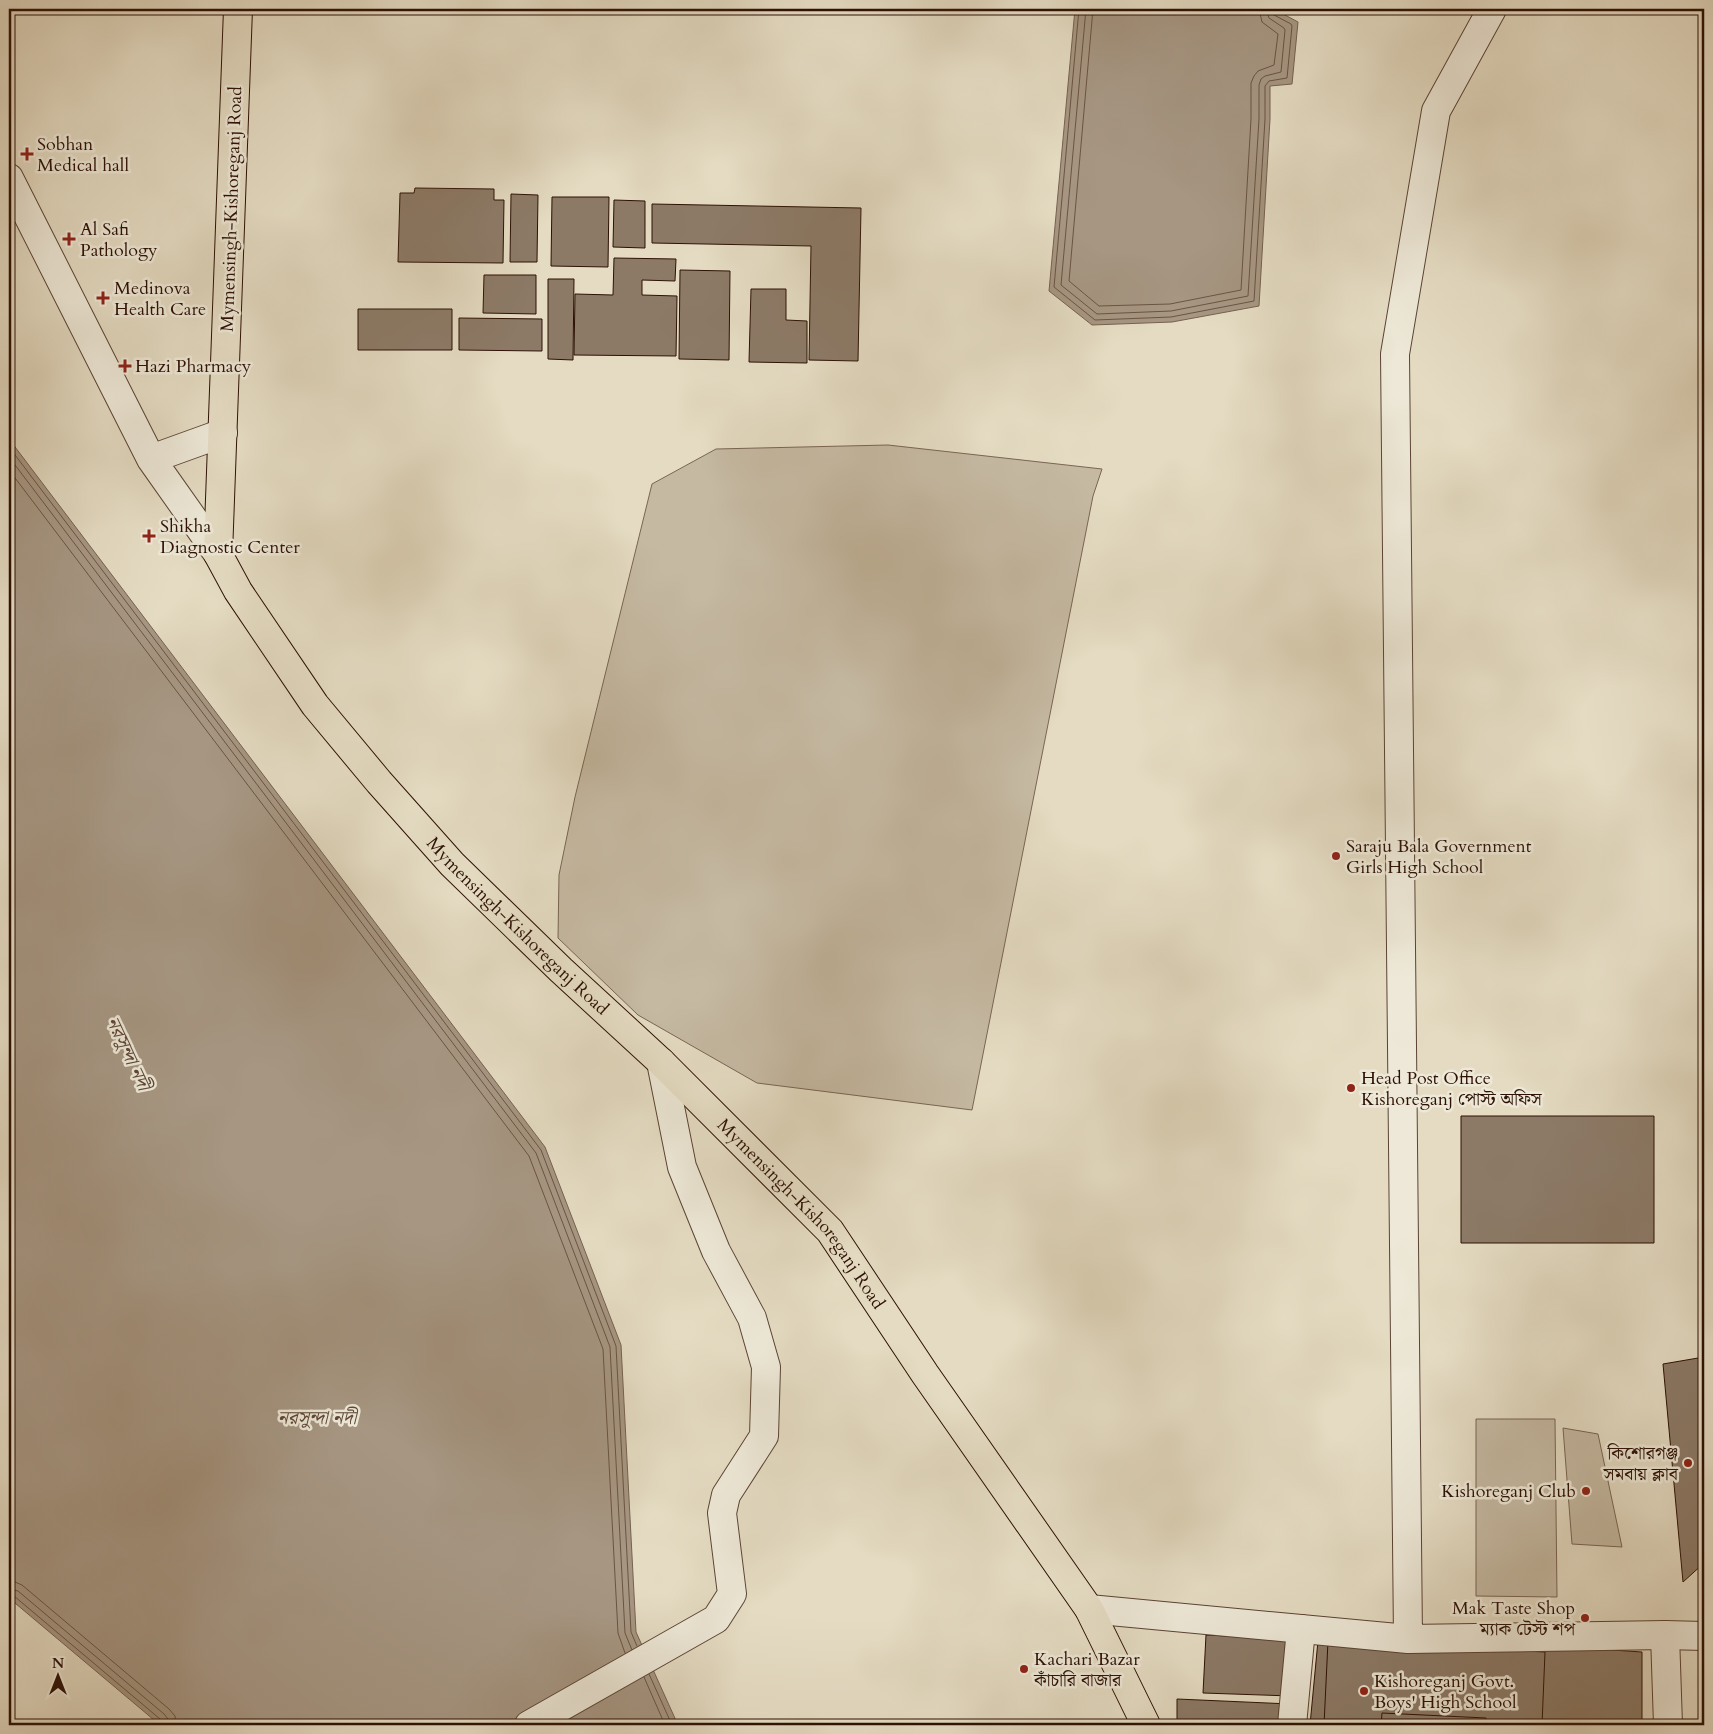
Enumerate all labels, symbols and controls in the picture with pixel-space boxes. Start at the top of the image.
street label: Mymensingh-Kishoreganj Road [215,85,248,332]
place label: Sobhan Medical hall [37,132,129,178]
marker: Sobhan Medical hall [21,148,33,160]
place label: Al Safi Pathology [80,217,158,263]
marker: Al Safi Pathology [62,232,76,246]
place label: Medinova Health Care [114,276,206,322]
marker: Medinova Health Care [96,291,110,305]
place label: Hazi Pharmacy [135,354,252,379]
marker: Hazi Pharmacy [119,360,131,372]
place label: Shikha Diagnostic Center [160,514,300,560]
marker: Shikha Diagnostic Center [142,529,156,543]
street label: Mymensingh-Kishoreganj Road [420,831,614,1021]
place label: Saraju Bala Government Girls High School [1346,834,1532,880]
marker: Saraju Bala Government Girls High School [1330,850,1342,862]
water label: নরসুন্দা নদী [100,1012,157,1096]
place label: Head Post Office Kishoreganj পোস্ট অফিস [1361,1066,1543,1112]
marker: Head Post Office Kishoreganj পোস্ট অফিস [1345,1082,1357,1094]
street label: Mymensingh-Kishoreganj Road [711,1113,891,1314]
water label: নরসুন্দা নদী [278,1405,358,1431]
place label: কিশোরগঞ্জ সমবায় ক্লাব [1603,1441,1679,1487]
marker: কিশোরগঞ্জ সমবায় ক্লাব [1682,1457,1694,1469]
place label: Kishoreganj Club [1441,1479,1576,1504]
marker: Kishoreganj Club [1580,1485,1592,1497]
place label: Mak Taste Shop ম্যাক টেস্ট শপ [1452,1596,1576,1642]
marker: Mak Taste Shop ম্যাক টেস্ট শপ [1579,1612,1591,1624]
place label: Kachari Bazar কাঁচারি বাজার [1033,1647,1140,1693]
north arrow [32,1652,82,1702]
text: N [52,1654,64,1673]
marker: Kachari Bazar কাঁচারি বাজার [1018,1663,1030,1675]
place label: Kishoreganj Govt. Boys' High School [1374,1669,1517,1715]
marker: Kishoreganj Govt. Boys' High School [1358,1685,1370,1697]

